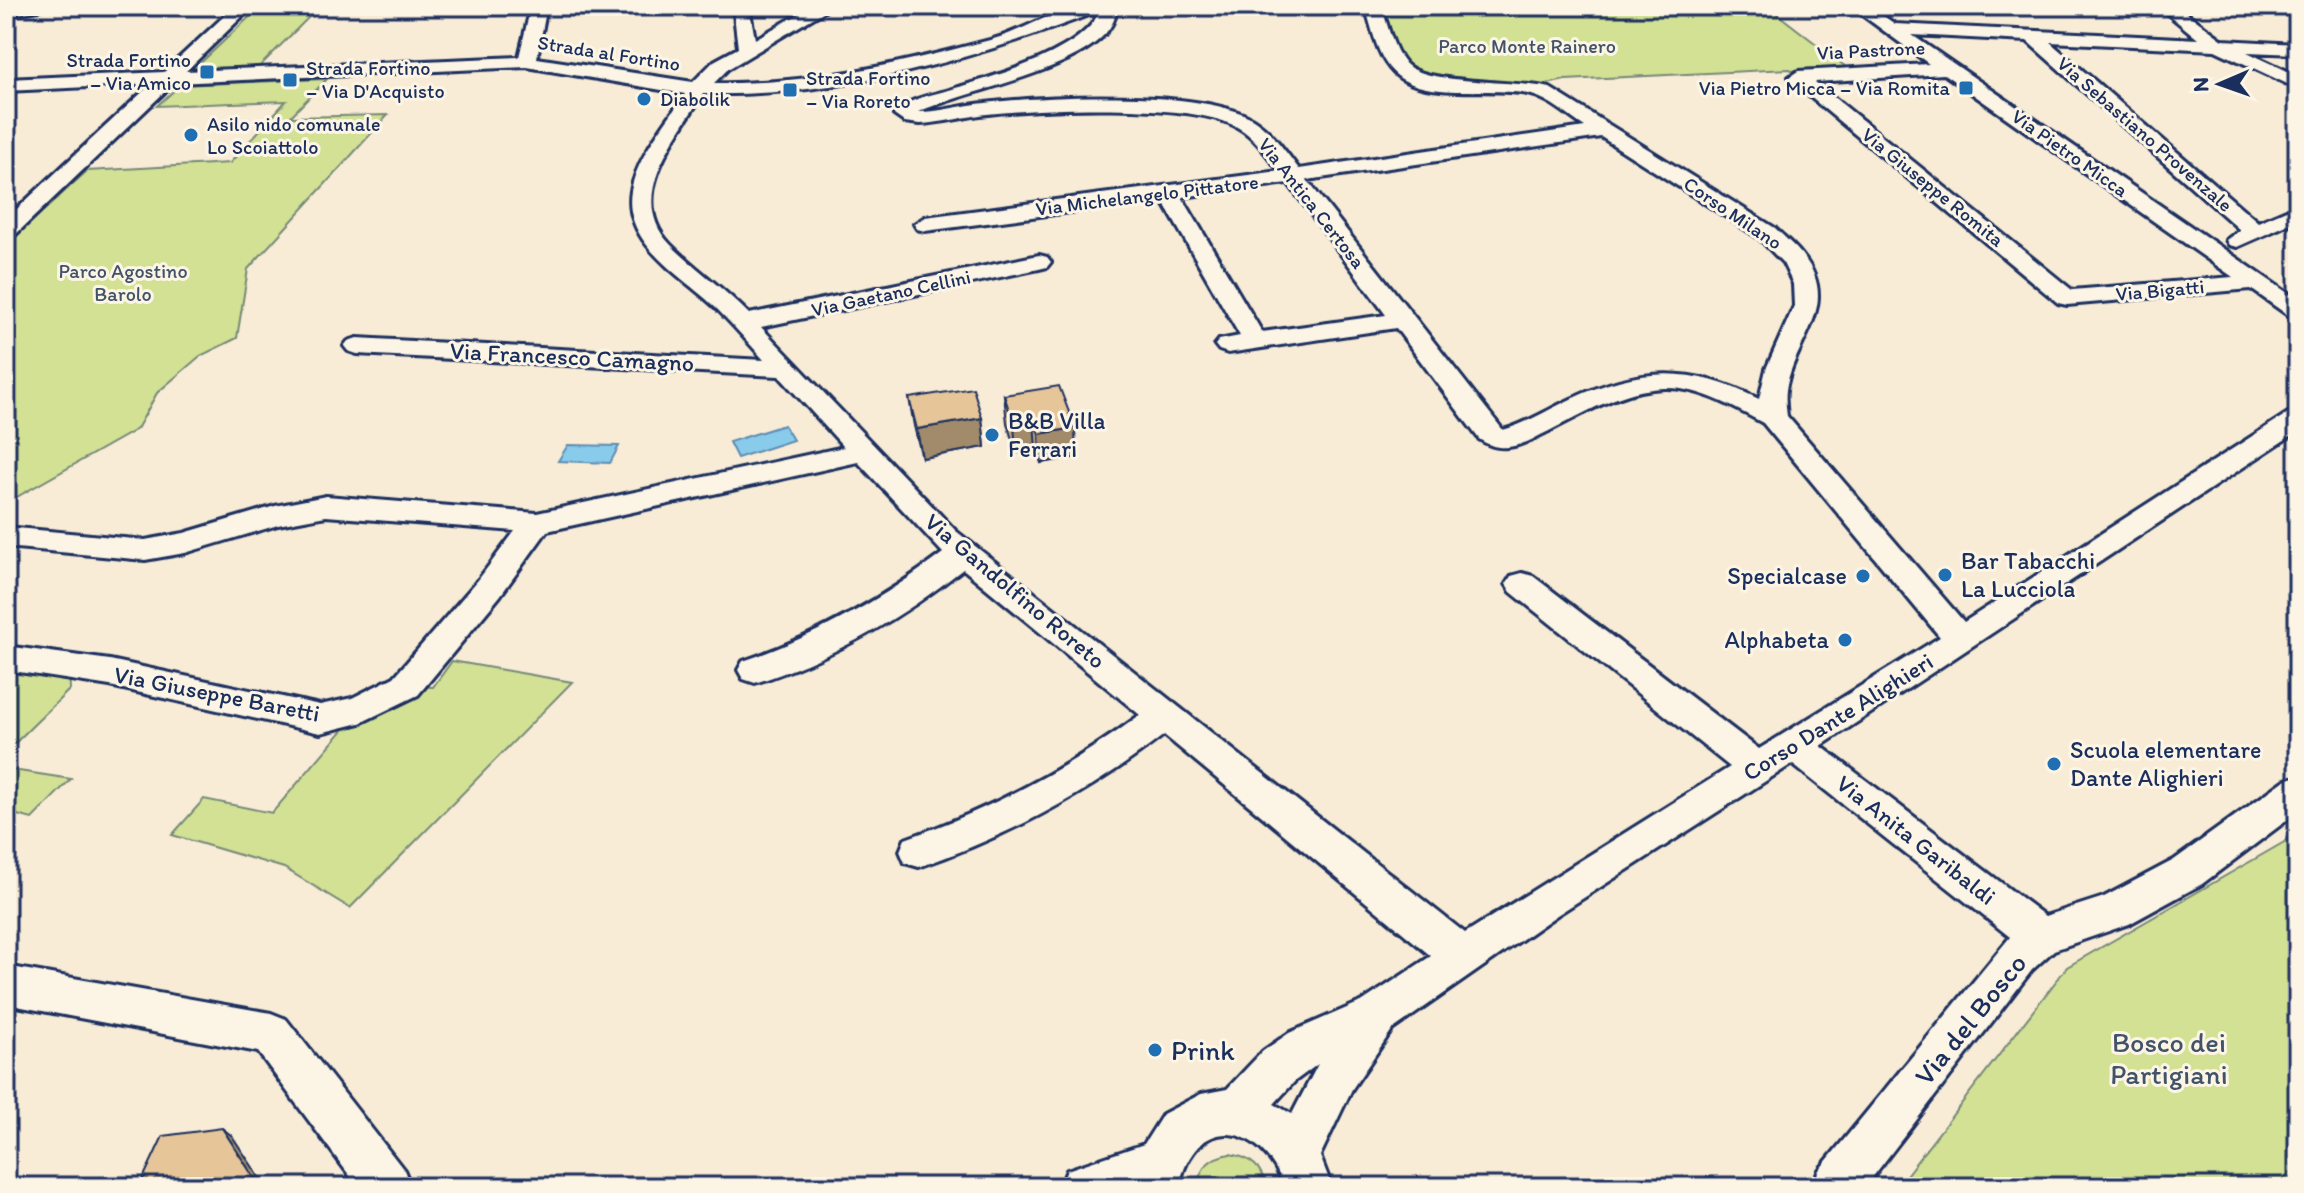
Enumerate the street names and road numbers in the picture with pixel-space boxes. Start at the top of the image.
street label: Strada al Fortino [536,30,682,76]
street label: Via Pastrone [1816,35,1926,65]
street label: Via Sebastiano Provenzale [2052,51,2238,217]
street label: Via Pietro Micca [2007,104,2133,202]
street label: Via Giuseppe Romita [1857,122,2009,252]
street label: Via Antica Certosa [1253,133,1371,274]
street label: Via Michelangelo Pittatore [1034,169,1260,221]
street label: Corso Milano [1679,171,1787,255]
street label: Via Gaetano Cellini [809,264,973,322]
street label: Via Bigatti [2115,274,2205,306]
street label: Via Francesco Camagno [449,336,695,377]
street label: Via Gandolfino Roreto [919,507,1112,675]
street label: Corso Dante Alighieri [1737,646,1938,787]
street label: Via Giuseppe Baretti [112,659,323,728]
street label: Via Anita Garibaldi [1831,768,2002,911]
street label: Via del Bosco [1907,946,2033,1092]

